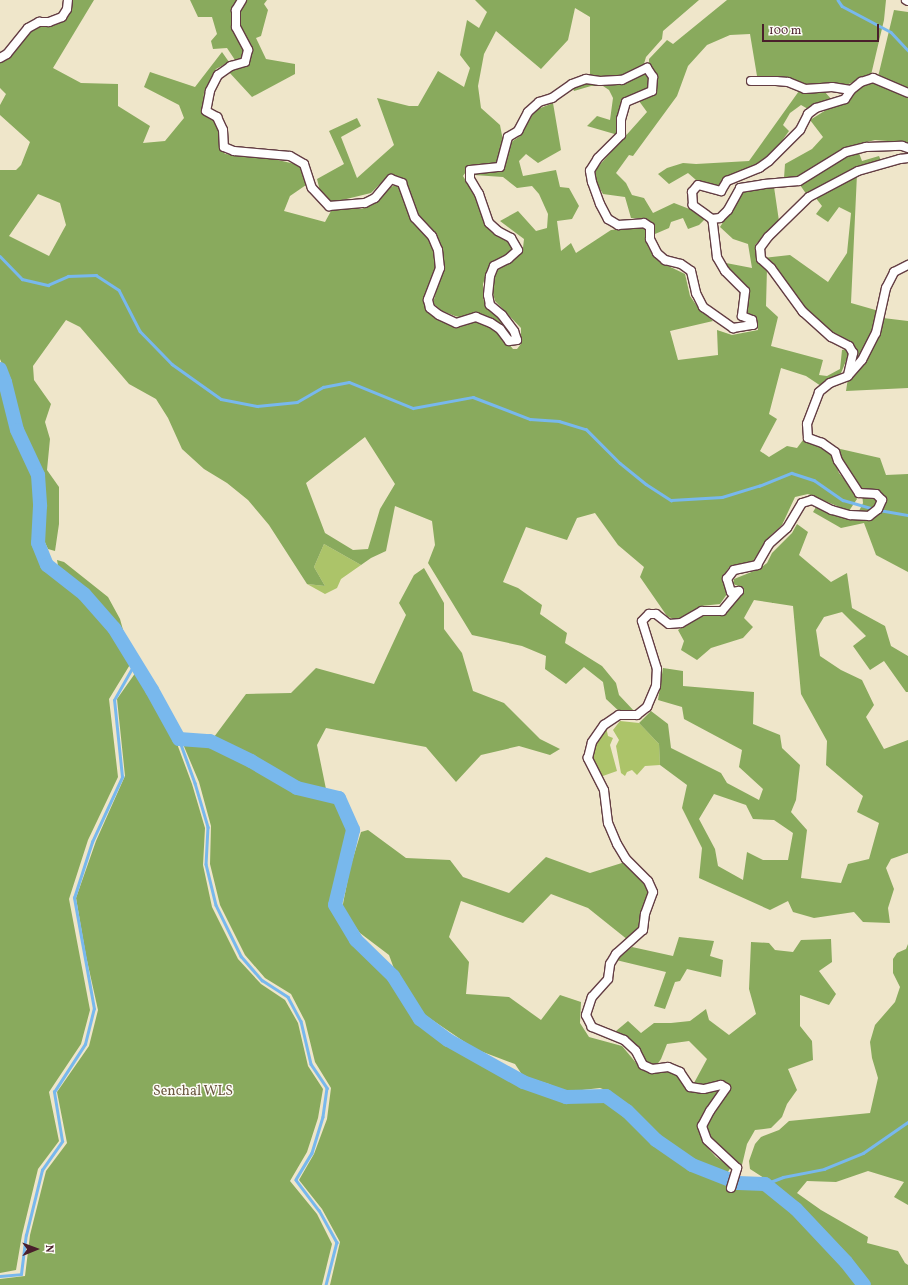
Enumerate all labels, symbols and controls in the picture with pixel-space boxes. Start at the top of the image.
scale bar [764,16,881,42]
text: 100 m [769,23,801,39]
park label: Senchal WLS [153,1084,233,1100]
north arrow [16,1229,56,1269]
text: N [41,1245,56,1253]

